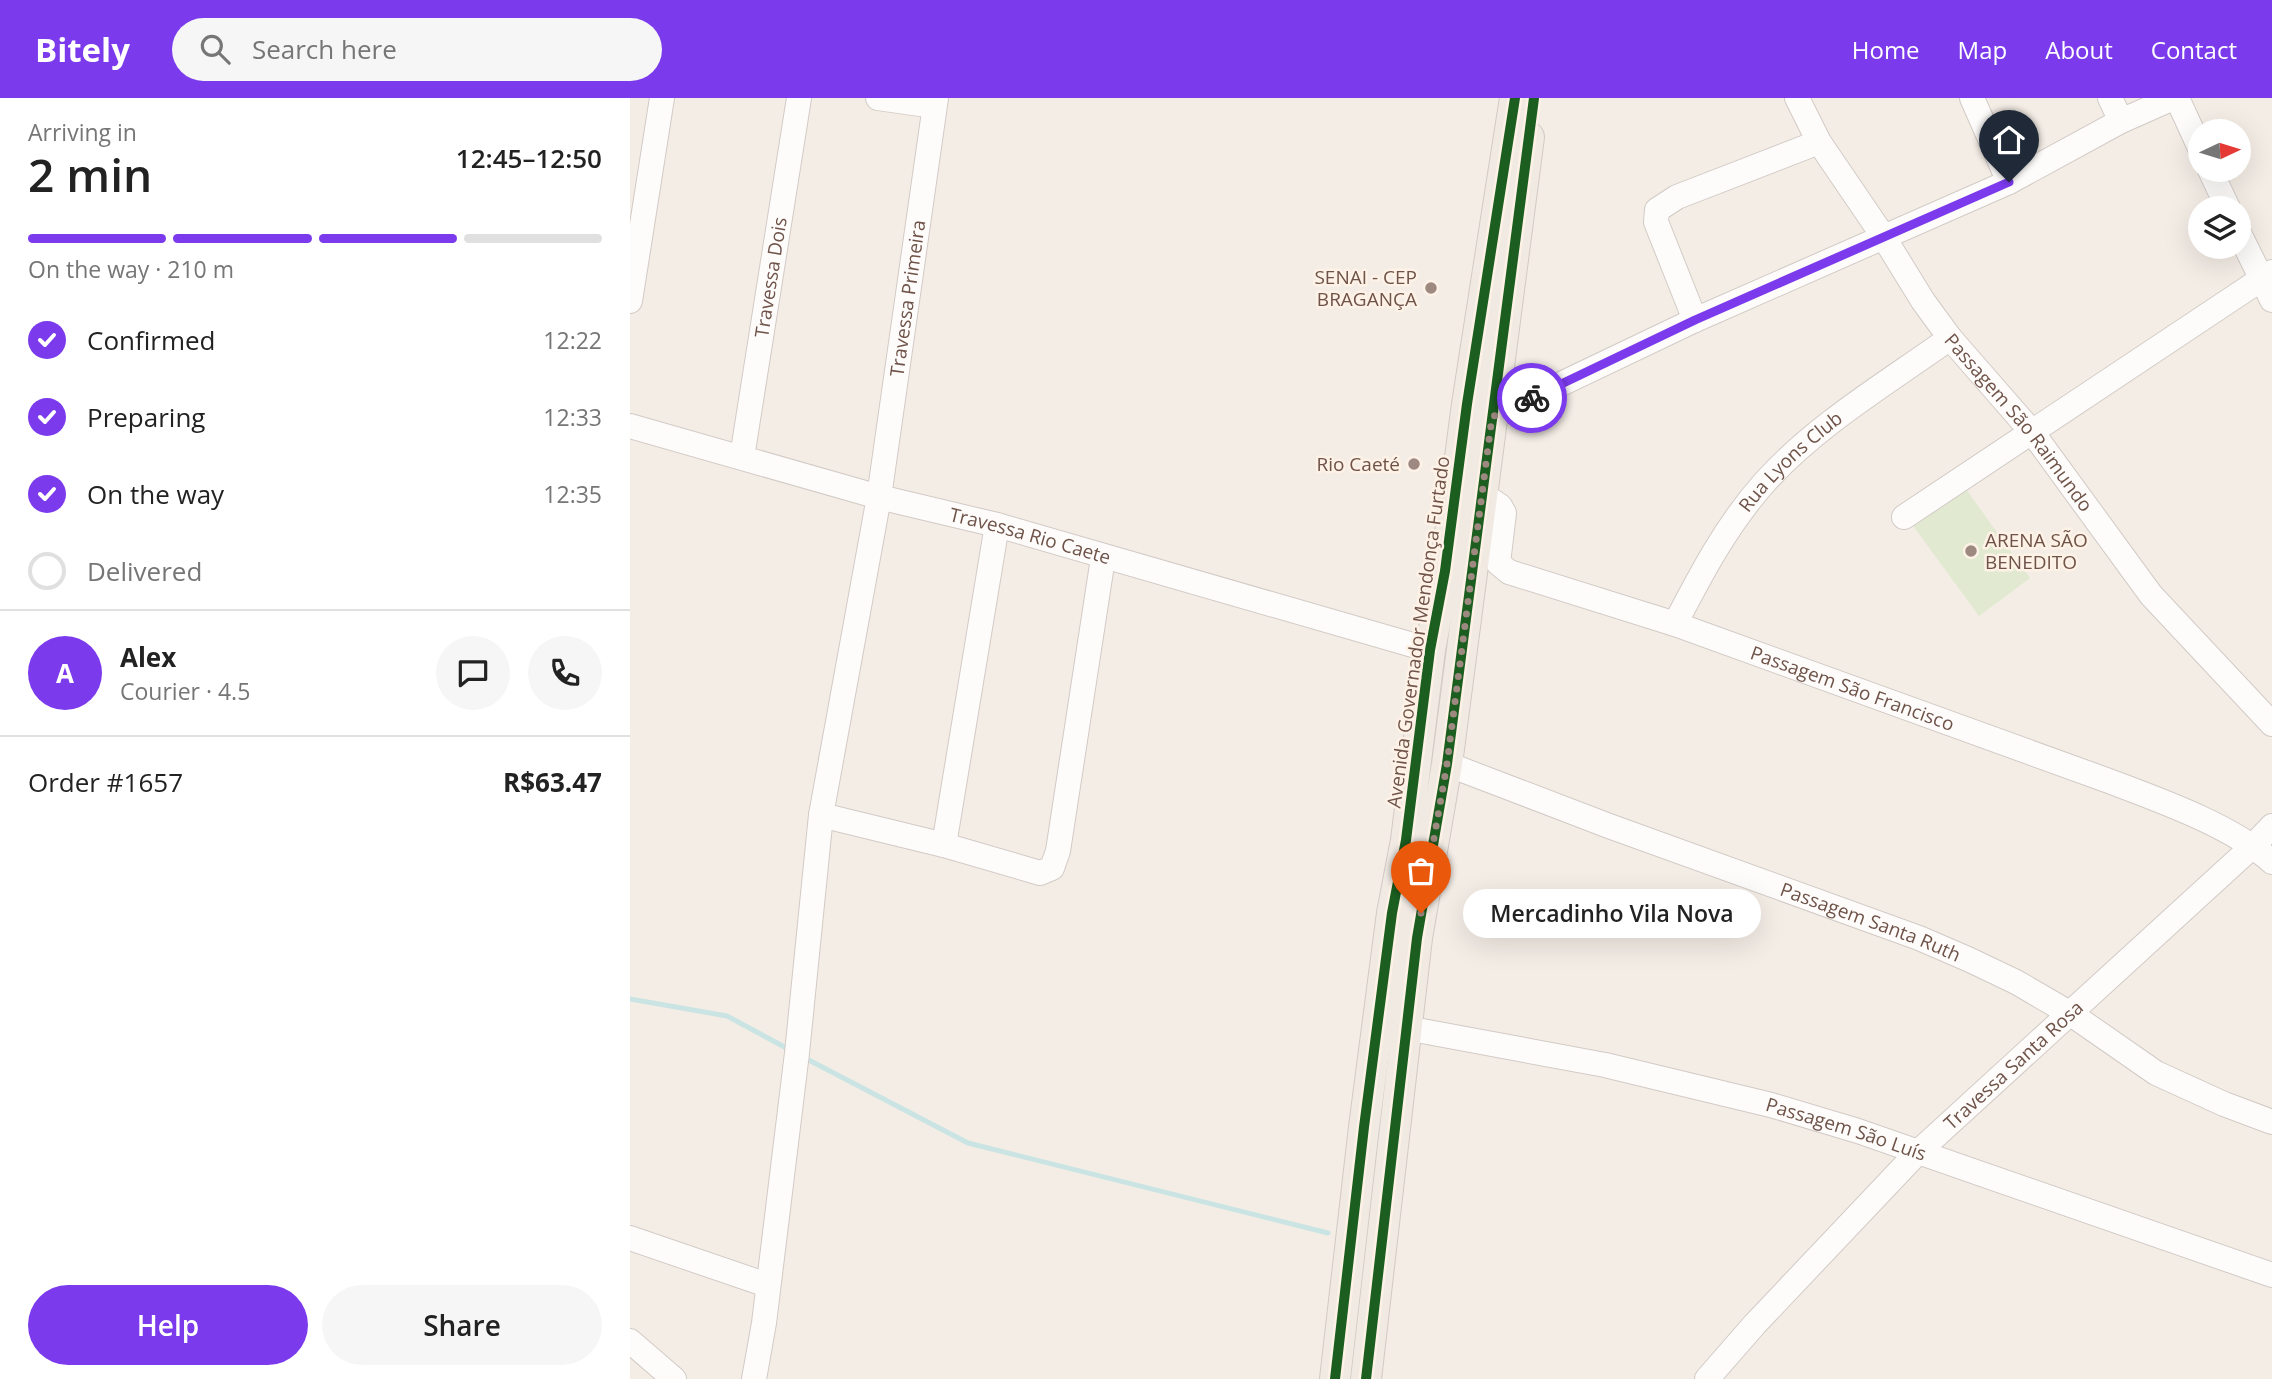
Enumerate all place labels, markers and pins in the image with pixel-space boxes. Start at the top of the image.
pin [1979,110,2039,182]
place label: SENAI - CEP BRAGANÇA [1314,264,1417,312]
marker: SENAI - CEP BRAGANÇA [1423,280,1439,296]
place label: Rio Caeté [1316,451,1400,477]
marker: Rio Caeté [1406,456,1422,472]
place label: ARENA SÃO BENEDITO [1985,527,2088,575]
marker: ARENA SÃO BENEDITO [1963,543,1979,559]
pin [1391,841,1451,913]
callout: Mercadinho Vila Nova [1463,888,1760,938]

